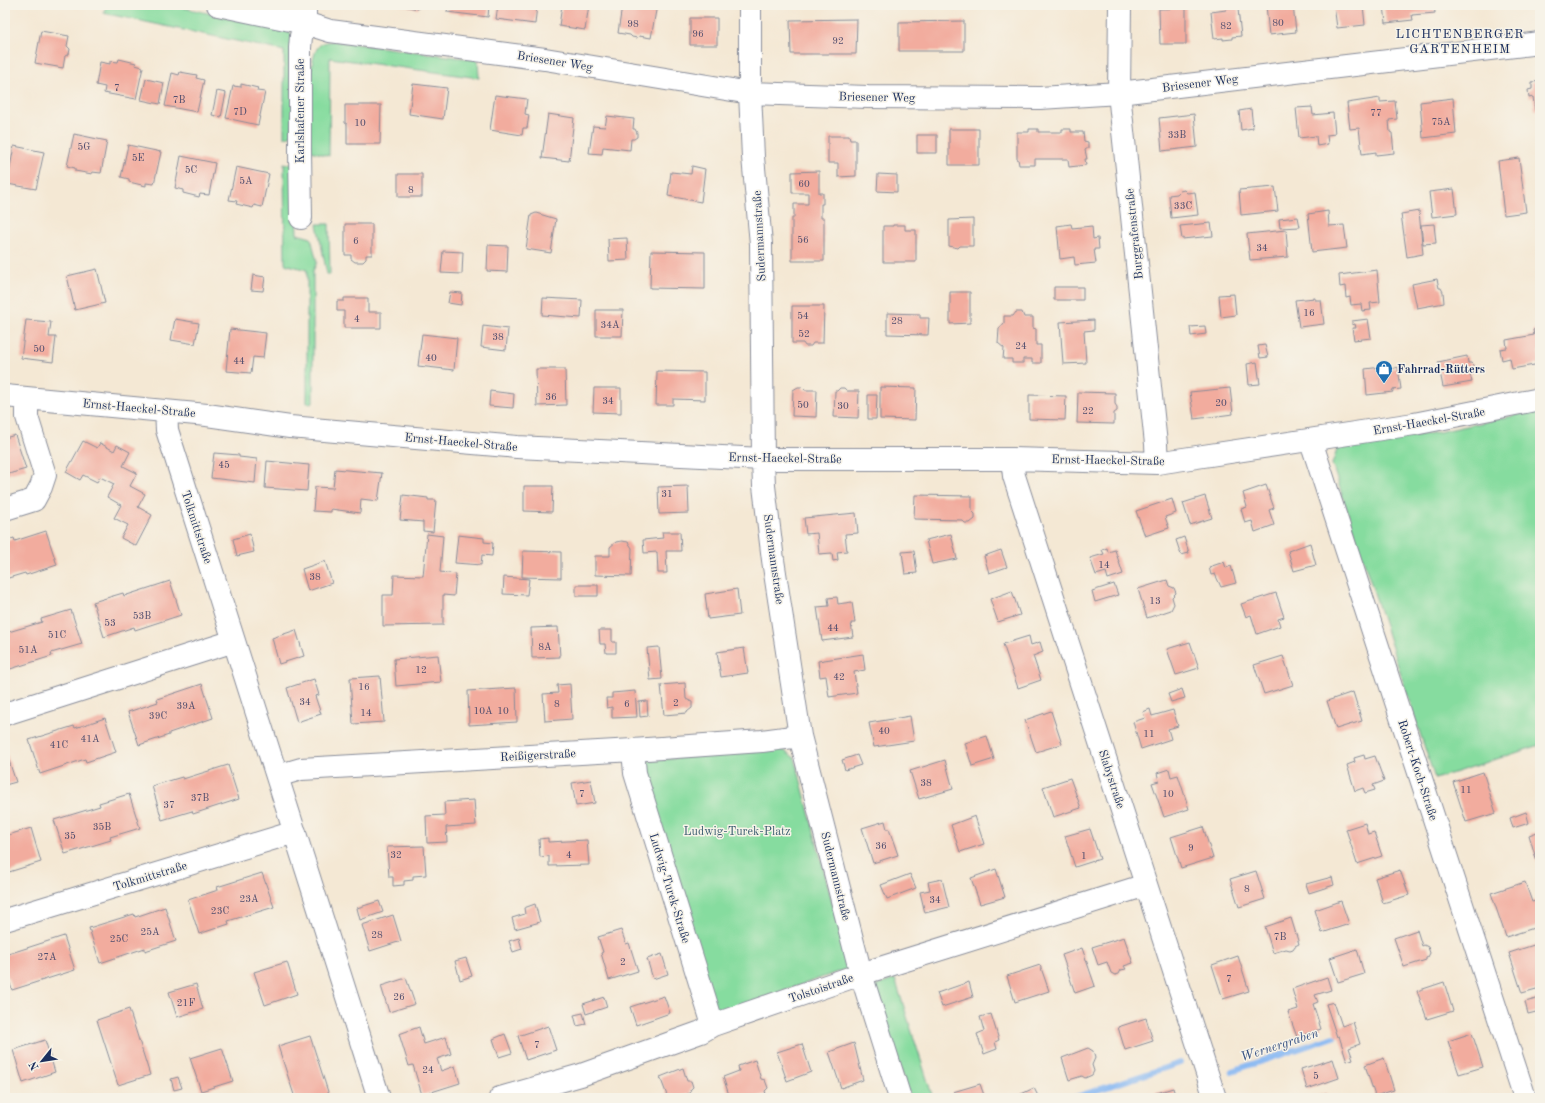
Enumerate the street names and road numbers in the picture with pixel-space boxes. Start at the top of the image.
street label: Briesener Weg [516,50,594,74]
street label: Karlshafener Straße [295,58,307,163]
street label: Briesener Weg [1161,73,1239,95]
street label: Briesener Weg [839,91,916,105]
street label: Burggrafenstraße [1124,187,1146,280]
street label: Sudermannstraße [752,190,768,282]
street label: Ernst-Haeckel-Straße [82,398,196,420]
street label: Ernst-Haeckel-Straße [1372,406,1487,438]
street label: Ernst-Haeckel-Straße [404,432,518,454]
street label: Ernst-Haeckel-Straße [728,452,842,466]
street label: Ernst-Haeckel-Straße [1051,454,1165,468]
street label: Tolkmittstraße [179,489,214,566]
street label: Sudermannstraße [761,513,785,606]
street label: Robert-Koch-Straße [1395,718,1439,823]
street label: Reißigerstraße [500,748,577,764]
street label: Slabystraße [1096,748,1126,811]
street label: Sudermannstraße [818,831,852,922]
street label: Ludwig-Turek-Straße [647,832,692,945]
street label: Tolkmittstraße [112,860,189,894]
street label: Tolstoistraße [787,972,856,1006]

